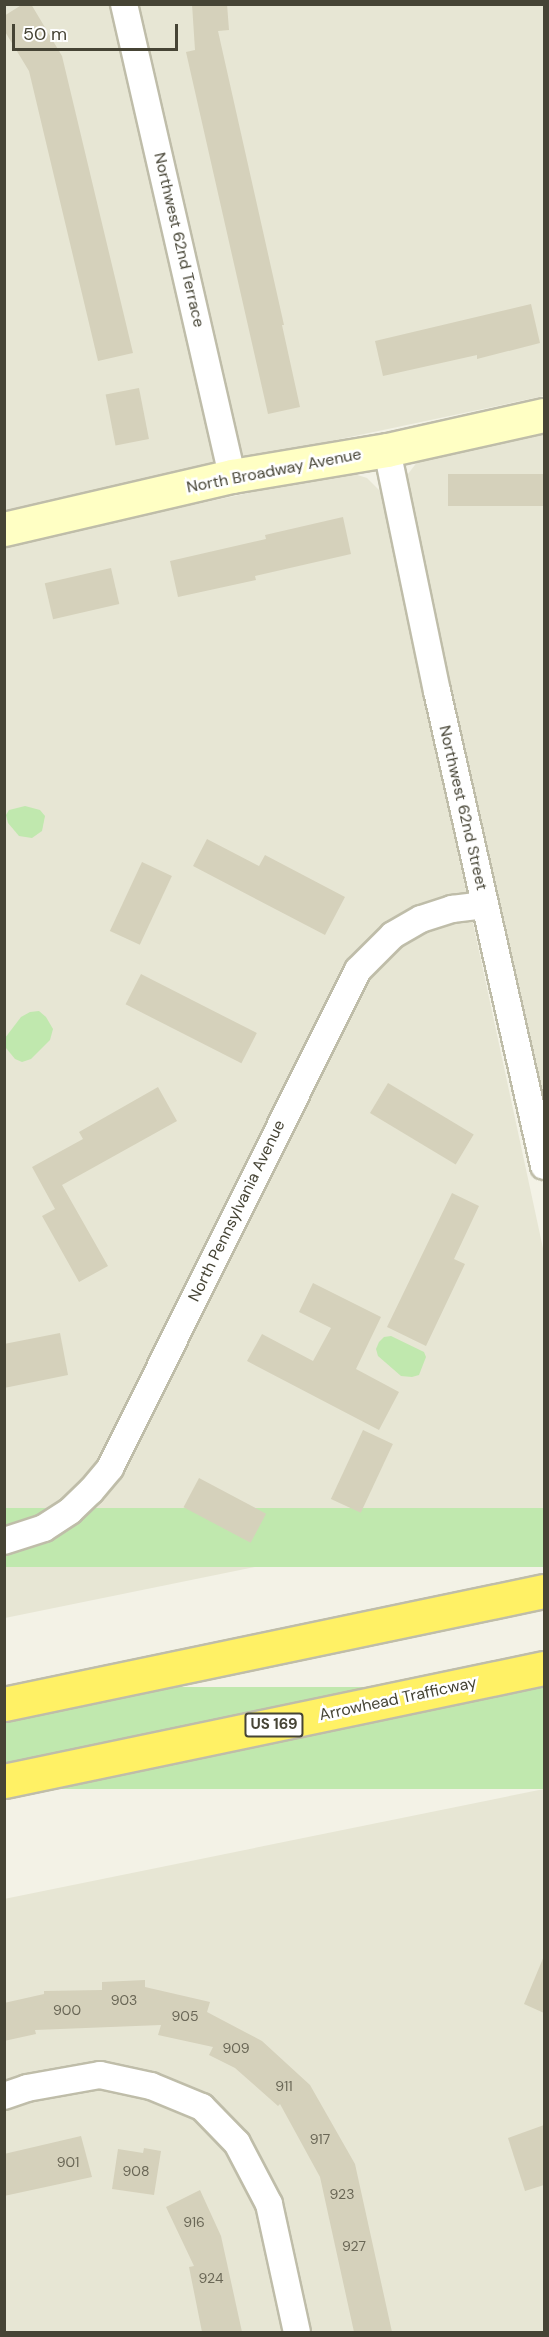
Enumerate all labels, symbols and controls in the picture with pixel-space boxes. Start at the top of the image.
scale bar [15,12,182,50]
text: 50 m [23,22,67,46]
street label: Northwest 62nd Terrace [150,151,208,329]
street label: North Broadway Avenue [185,445,363,497]
street label: Northwest 62nd Street [435,724,491,892]
street label: North Pennsylvania Avenue [185,1117,289,1305]
street label: Arrowhead Trafficway [318,1673,478,1725]
road number: US 169 [244,1713,304,1737]
house number: 903 [111,1992,137,2008]
house number: 900 [53,2002,81,2018]
house number: 905 [172,2008,198,2024]
house number: 909 [222,2040,250,2056]
house number: 911 [275,2078,293,2094]
house number: 917 [310,2131,330,2147]
house number: 901 [57,2154,79,2170]
house number: 908 [123,2163,149,2179]
house number: 923 [330,2186,354,2202]
house number: 916 [183,2214,205,2230]
house number: 927 [342,2238,366,2254]
house number: 924 [199,2270,223,2286]

